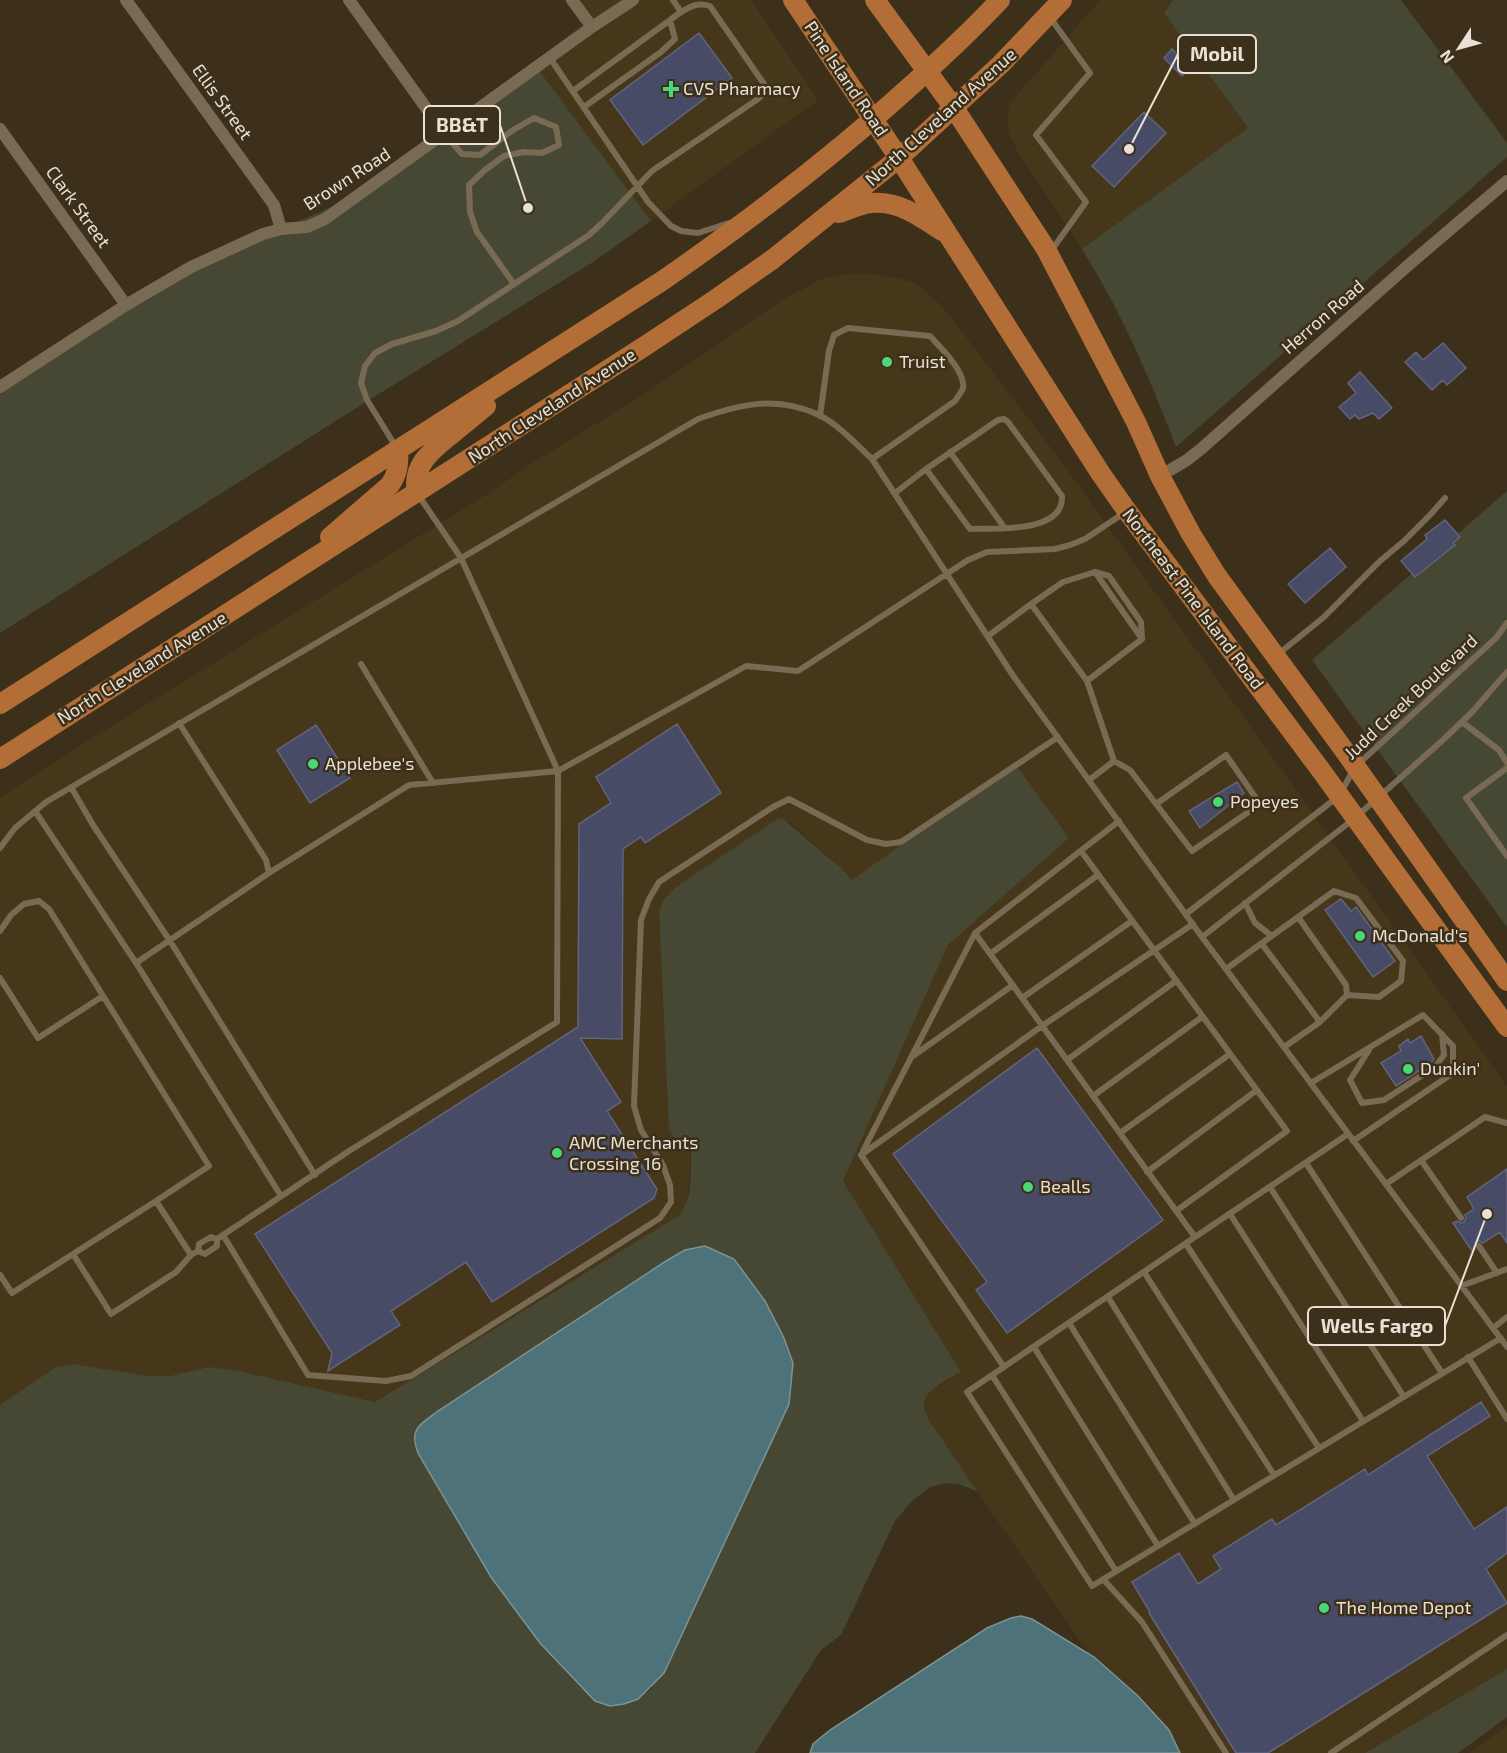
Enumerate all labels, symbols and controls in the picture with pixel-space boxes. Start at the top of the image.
street label: Pine Island Road [800,17,894,140]
north arrow [1429,18,1489,78]
callout: Mobil [1178,35,1256,73]
text: Mobil [1190,41,1244,65]
street label: North Cleveland Avenue [860,43,1020,190]
text: N [1435,47,1458,67]
street label: Ellis Street [188,59,258,144]
place label: CVS Pharmacy [683,77,801,99]
marker: CVS Pharmacy [664,82,678,96]
callout: BB&T [424,106,500,144]
text: BB&T [436,112,488,136]
street label: Brown Road [299,142,394,214]
street label: Clark Street [42,161,116,252]
street label: Herron Road [1277,274,1368,358]
street label: North Cleveland Avenue [463,343,640,468]
place label: Truist [899,350,946,372]
marker: Truist [880,355,894,369]
street label: Northeast Pine Island Road [1118,503,1269,693]
street label: North Cleveland Avenue [53,606,230,728]
street label: Judd Creek Boulevard [1339,629,1481,764]
place label: Applebee's [325,752,414,774]
marker: Applebee's [306,757,320,771]
place label: Popeyes [1230,790,1299,812]
marker: Popeyes [1211,795,1225,809]
place label: McDonald's [1372,924,1468,946]
marker: McDonald's [1353,929,1367,943]
place label: Dunkin' [1420,1057,1480,1079]
marker: Dunkin' [1401,1062,1415,1076]
place label: AMC Merchants Crossing 16 [569,1131,698,1174]
marker: AMC Merchants Crossing 16 [550,1146,564,1160]
place label: Bealls [1040,1175,1091,1197]
marker: Bealls [1021,1180,1035,1194]
callout: Wells Fargo [1308,1307,1445,1345]
text: Wells Fargo [1321,1313,1433,1337]
place label: The Home Depot [1336,1596,1472,1618]
marker: The Home Depot [1317,1601,1331,1615]

